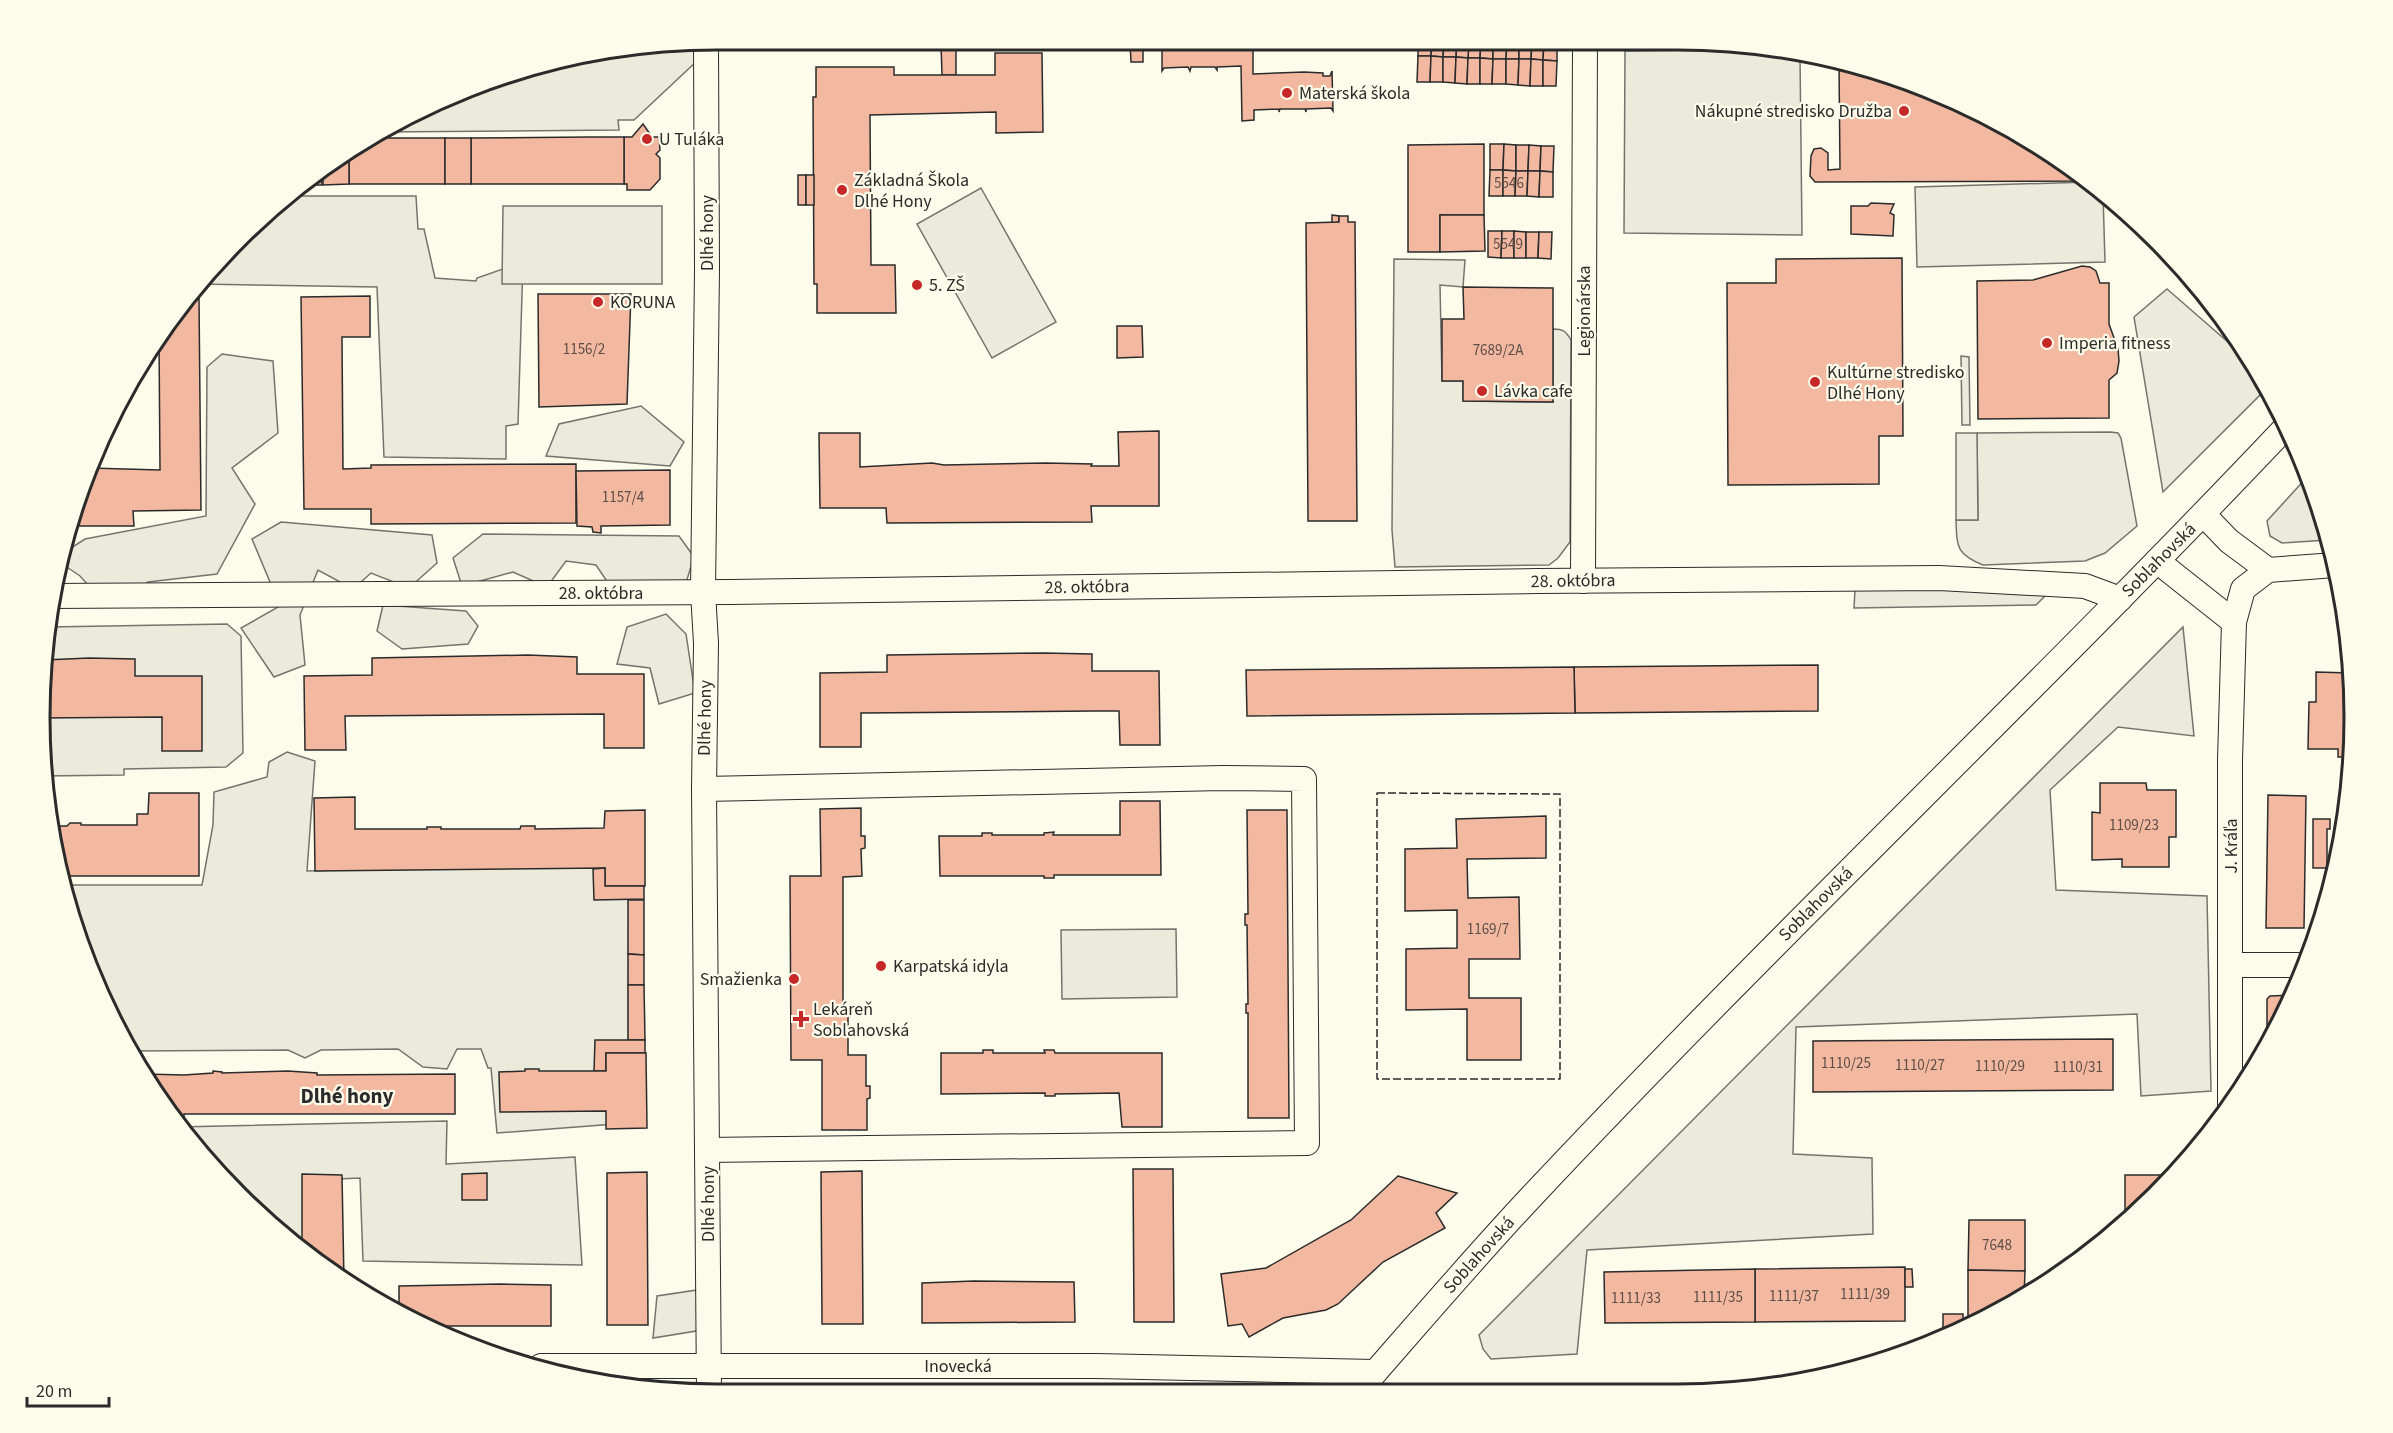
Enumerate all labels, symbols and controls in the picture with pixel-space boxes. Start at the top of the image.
place label: Materská škola [1299,81,1410,106]
marker: Materská škola [1280,86,1294,100]
place label: Nákupné stredisko Družba [1695,99,1892,124]
marker: Nákupné stredisko Družba [1897,104,1911,118]
place label: U Tuláka [659,127,724,152]
marker: U Tuláka [640,132,654,146]
place label: Základná Škola Dlhé Hony [854,168,969,214]
house number: 5546 [1494,173,1524,194]
marker: Základná Škola Dlhé Hony [835,183,849,197]
street label: Dlhé hony [695,195,720,271]
house number: 5549 [1493,234,1523,255]
street label: Legionárska [1572,266,1597,356]
place label: 5. ZŠ [929,273,965,298]
marker: 5. ZŠ [910,278,924,292]
place label: KORUNA [610,290,676,315]
marker: KORUNA [591,295,605,309]
place label: Imperia fitness [2059,331,2171,356]
marker: Imperia fitness [2040,336,2054,350]
house number: 1156/2 [563,339,605,360]
house number: 7689/2A [1473,340,1524,361]
place label: Kultúrne stredisko Dlhé Hony [1827,360,1965,406]
marker: Kultúrne stredisko Dlhé Hony [1808,375,1822,389]
place label: Lávka cafe [1494,379,1573,404]
marker: Lávka cafe [1475,384,1489,398]
house number: 1157/4 [602,487,645,508]
street label: Soblahovská [2116,517,2202,603]
street label: 28. októbra [1530,568,1616,594]
street label: 28. októbra [1044,574,1130,600]
street label: 28. októbra [559,581,643,606]
street label: Dlhé hony [692,679,718,756]
house number: 1109/23 [2109,815,2159,836]
street label: J. Kráľa [2219,818,2244,874]
street label: Soblahovská [1773,861,1859,947]
house number: 1169/7 [1467,919,1509,940]
place label: Karpatská idyla [893,954,1009,979]
marker: Karpatská idyla [874,959,888,973]
place label: Smažienka [700,967,782,992]
marker: Smažienka [787,972,801,986]
place label: Lekáreň Soblahovská [813,997,909,1043]
marker: Lekáreň Soblahovská [794,1012,808,1026]
house number: 1110/25 [1821,1053,1871,1074]
house number: 1110/27 [1895,1055,1945,1076]
house number: 1110/29 [1975,1056,2025,1077]
house number: 1110/31 [2053,1057,2103,1078]
district label: Dlhé hony [300,1081,394,1111]
street label: Dlhé hony [696,1166,721,1242]
street label: Soblahovská [1438,1211,1520,1299]
house number: 7648 [1982,1235,2012,1256]
house number: 1111/39 [1840,1284,1890,1305]
house number: 1111/37 [1769,1286,1819,1307]
house number: 1111/35 [1693,1287,1743,1308]
house number: 1111/33 [1611,1288,1661,1309]
street label: Inovecká [924,1354,992,1379]
scale bar [27,1370,110,1408]
text: 20 m [36,1379,72,1404]

